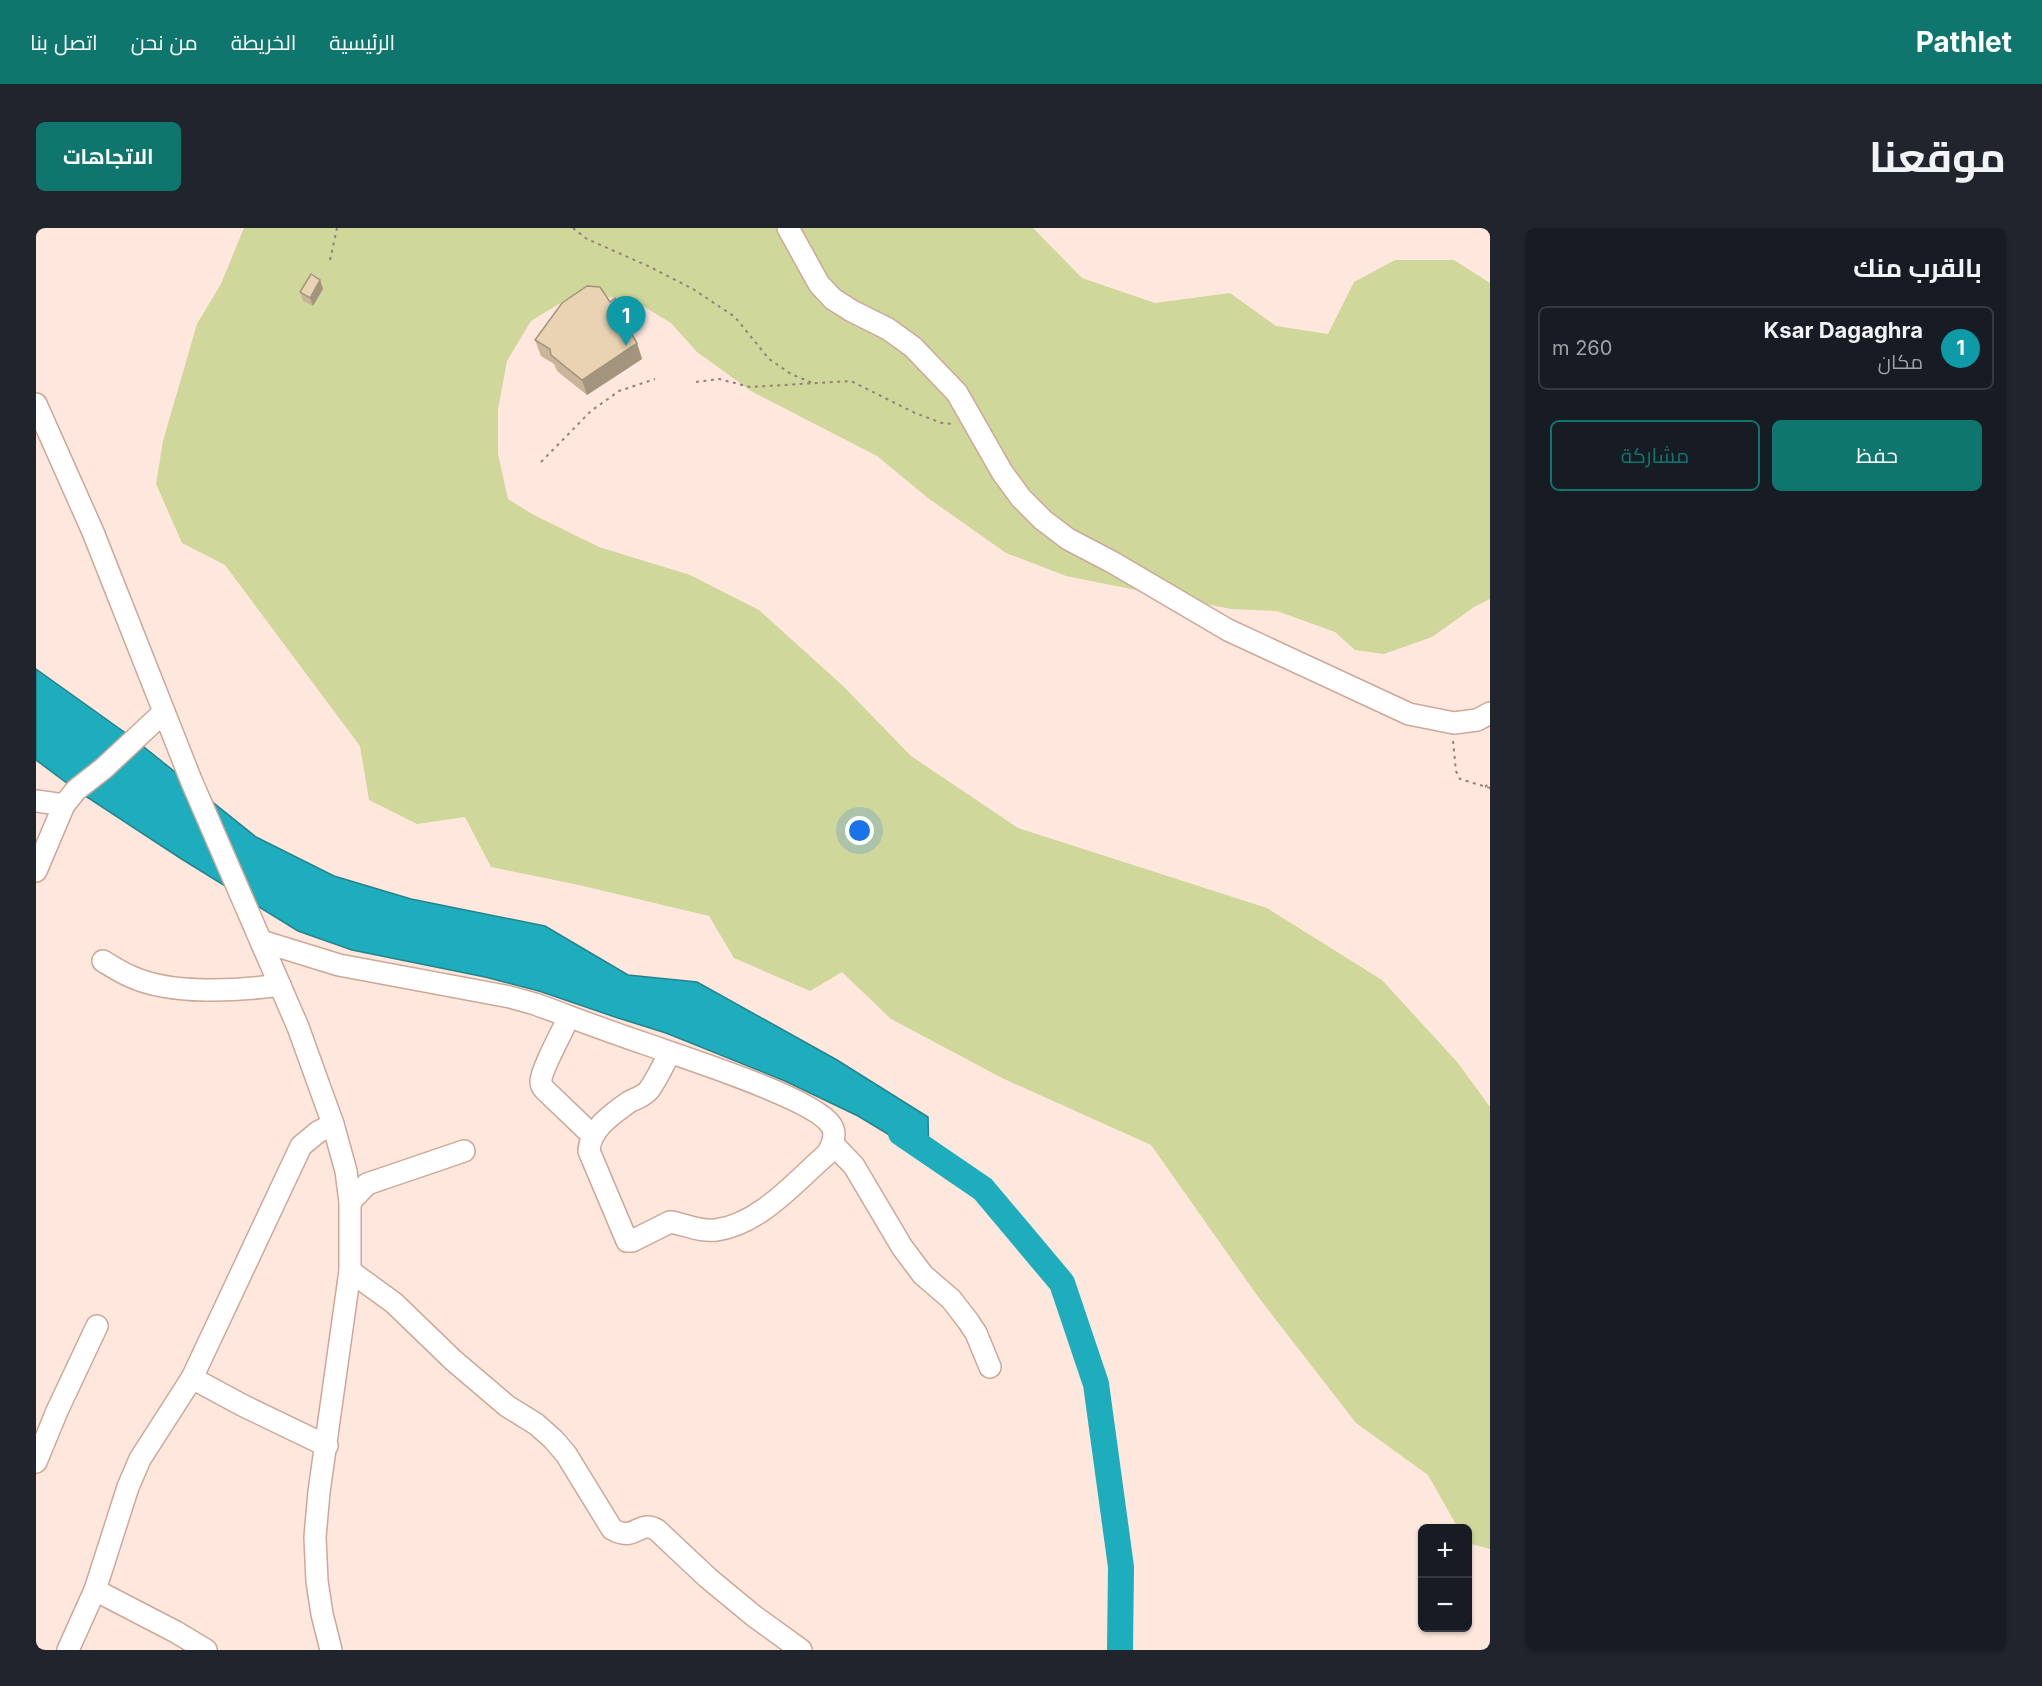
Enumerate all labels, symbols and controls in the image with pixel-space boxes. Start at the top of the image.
text: Pathlet [1916,25,2012,59]
text: اتصل بنا [30,30,98,55]
text: من نحن [131,30,198,55]
text: الخريطة [231,30,296,55]
text: الرئيسية [329,30,395,55]
button: الاتجاهات [36,122,181,191]
text: موقعنا [1869,131,2006,182]
text: بالقرب منك [1853,252,1982,283]
pin: 1 [606,296,646,346]
text: Ksar Dagaghra [1764,317,1923,343]
text: 260 m [1552,336,1612,360]
text: 1 [1956,336,1965,360]
text: مكان [1878,350,1923,374]
button: مشاركة [1550,420,1760,491]
button: حفظ [1772,420,1982,491]
your location [845,816,874,845]
map controls [1418,1524,1472,1632]
button: + [1418,1524,1472,1578]
button: − [1418,1578,1472,1632]

